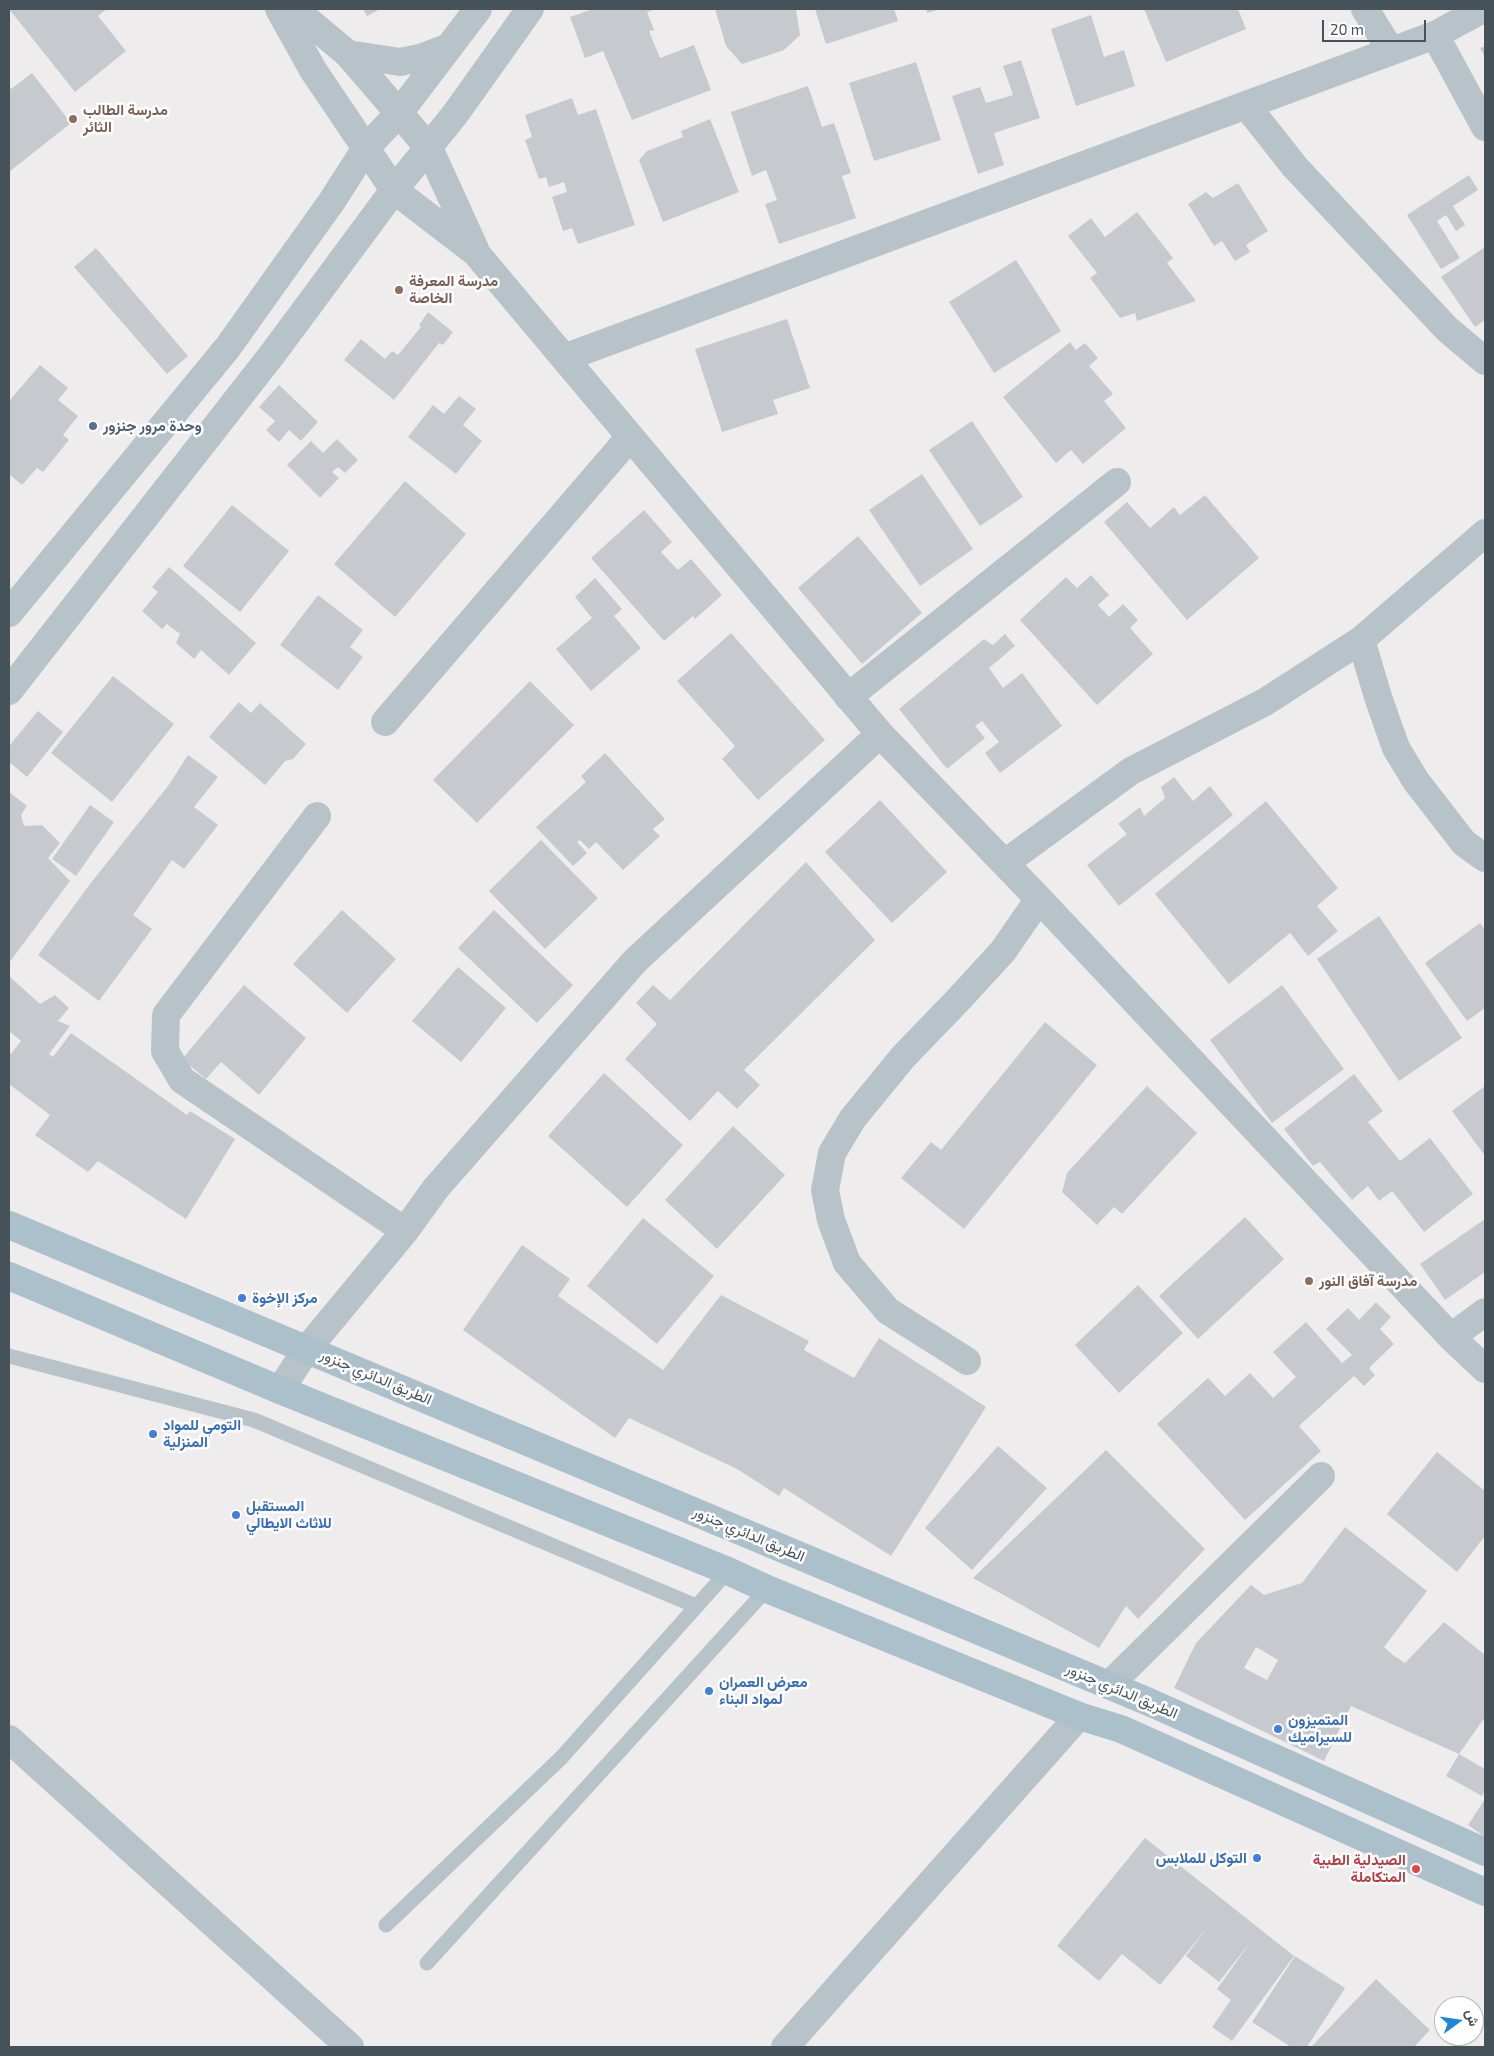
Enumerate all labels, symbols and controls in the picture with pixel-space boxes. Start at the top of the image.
scale bar [1324,10,1428,42]
text: 20 m [1330,20,1364,38]
place label: مدرسة الطالب الثائر [83,101,168,136]
marker: مدرسة الطالب الثائر [67,113,79,125]
place label: مدرسة المعرفة الخاصة [409,272,498,307]
marker: مدرسة المعرفة الخاصة [393,284,405,296]
place label: وحدة مرور جنزور [103,417,202,435]
marker: وحدة مرور جنزور [87,420,99,432]
place label: مدرسة آفاق النور [1319,1272,1417,1290]
marker: مدرسة آفاق النور [1303,1275,1315,1287]
place label: مركز الإخوة [252,1289,318,1307]
marker: مركز الإخوة [236,1292,248,1304]
street label: الطريق الدائري جنزور [318,1345,434,1409]
place label: التومي للمواد المنزلية [163,1416,241,1451]
marker: التومي للمواد المنزلية [147,1428,159,1440]
place label: المستقبل للاثاث الايطالي [246,1497,332,1532]
street label: الطريق الدائري جنزور [691,1502,807,1566]
marker: المستقبل للاثاث الايطالي [230,1509,242,1521]
street label: الطريق الدائري جنزور [1064,1659,1180,1723]
place label: معرض العمران لمواد البناء [719,1673,808,1708]
marker: معرض العمران لمواد البناء [703,1685,715,1697]
place label: المتميزون للسيراميك [1288,1711,1352,1746]
marker: المتميزون للسيراميك [1272,1723,1284,1735]
place label: التوكل للملابس [1156,1849,1247,1867]
place label: الصيدلية الطبية المتكاملة [1313,1851,1406,1886]
marker: التوكل للملابس [1251,1852,1263,1864]
marker: الصيدلية الطبية المتكاملة [1410,1863,1422,1875]
north arrow [1434,1996,1484,2046]
text: ش [1463,2007,1483,2028]

